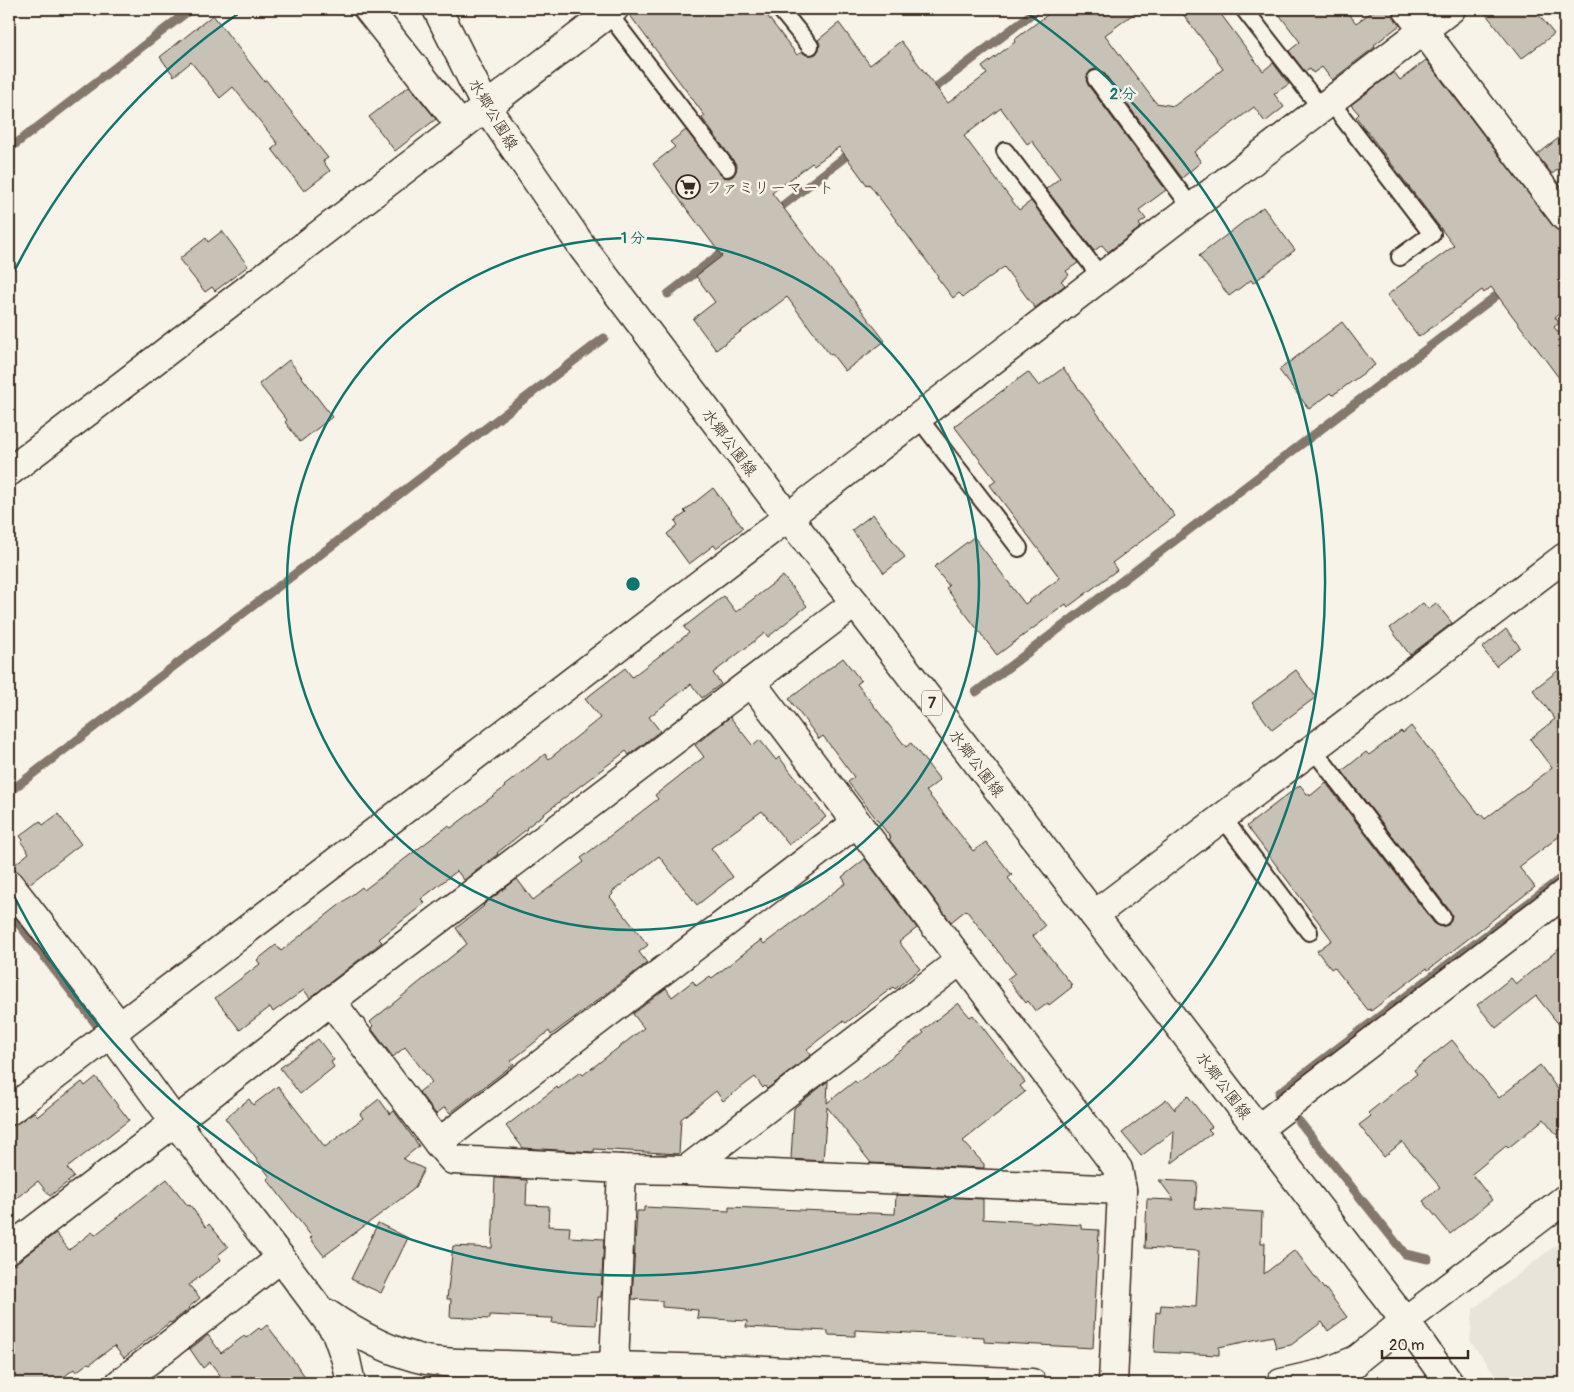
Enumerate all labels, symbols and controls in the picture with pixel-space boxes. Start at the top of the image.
street label: 水郷公園線 [464,75,522,154]
text: 2 分 [1110,85,1136,104]
supermarket icon: ファミリーマート [675,174,701,200]
place label: ファミリーマート [706,178,834,198]
text: 1 分 [621,229,645,248]
street label: 水郷公園線 [697,405,761,481]
centre of rings [624,575,642,593]
road number: 7 [922,690,942,716]
street label: 水郷公園線 [944,726,1008,802]
street label: 水郷公園線 [1191,1048,1255,1124]
scale bar [1382,1327,1468,1359]
text: 20 m [1389,1336,1424,1355]

